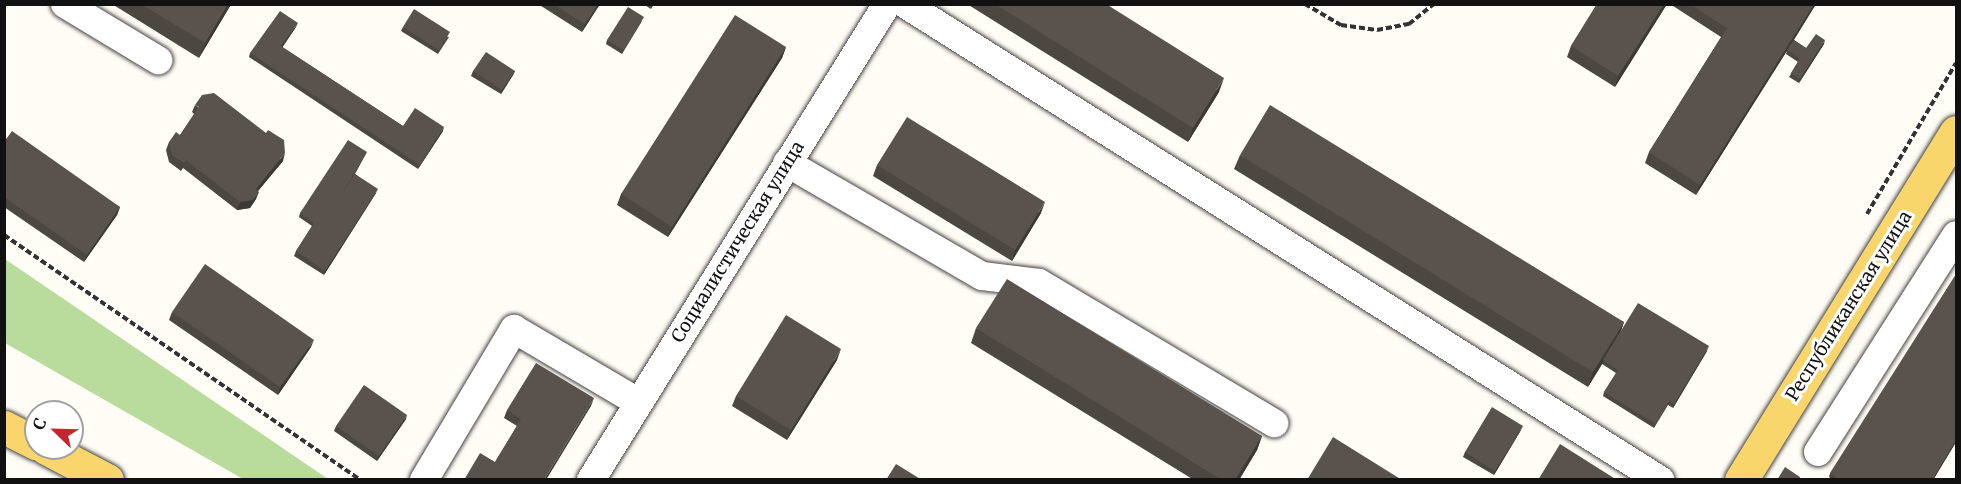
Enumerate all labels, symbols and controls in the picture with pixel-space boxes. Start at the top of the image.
street label: Социалистическая улица [667,137,809,347]
street label: Республиканская улица [1782,207,1916,405]
north arrow [24,400,84,460]
text: С [28,415,51,433]

